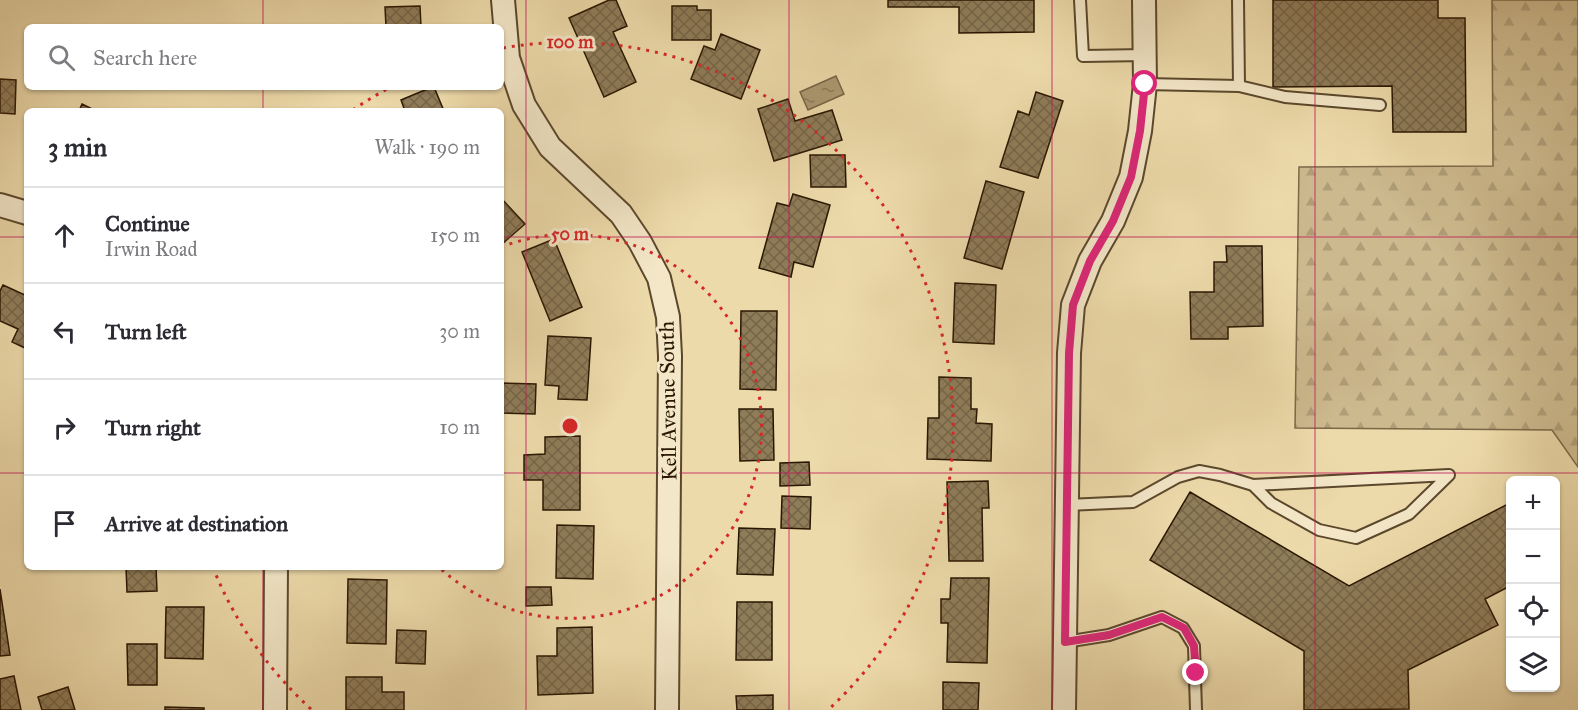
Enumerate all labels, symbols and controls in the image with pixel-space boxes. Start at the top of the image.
search box [24,24,504,90]
text: 100 m [547,31,594,53]
icon: search [45,41,78,74]
text: Search here [93,44,197,71]
route start [1131,70,1157,96]
text: 3 min [48,131,107,163]
text: Walk · 190 m [375,135,480,159]
text: Continue [105,210,190,237]
icon: ahead [48,219,81,252]
text: 150 m [430,223,480,247]
text: 50 m [551,223,590,245]
text: Irwin Road [105,237,198,261]
icon: left [48,315,81,348]
text: Turn left [105,318,187,345]
text: 30 m [439,319,480,343]
street label: Kell Avenue South [654,320,682,481]
icon: right [48,411,81,444]
text: Turn right [105,414,201,441]
text: 10 m [439,415,480,439]
centre of rings [560,416,580,436]
map controls [1506,476,1560,692]
button: + [1506,476,1560,530]
icon: arrive [48,507,81,540]
text: Arrive at destination [105,510,288,537]
button: − [1506,530,1560,584]
button: locate [1506,584,1560,638]
button: layers [1506,638,1560,692]
route end [1182,659,1208,685]

